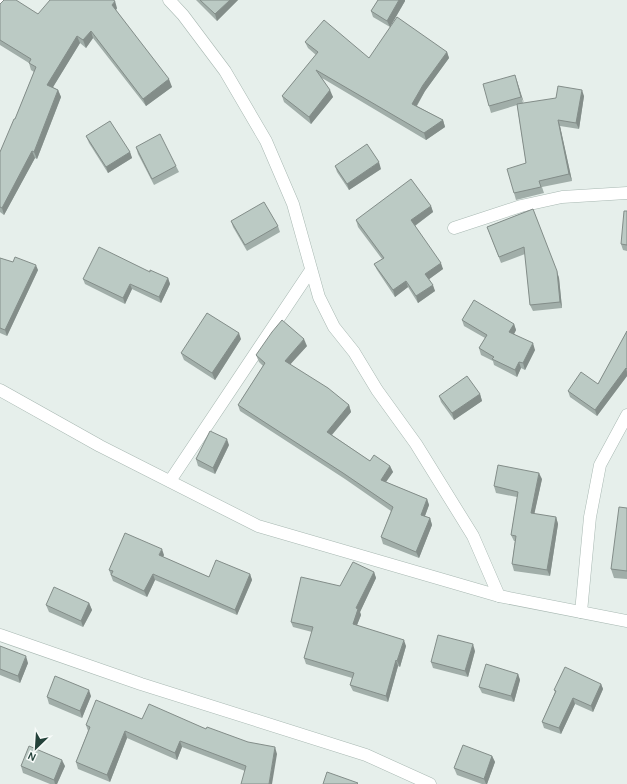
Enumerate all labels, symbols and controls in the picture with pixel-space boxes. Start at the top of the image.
north arrow [16,728,56,768]
text: N [26,749,38,764]

